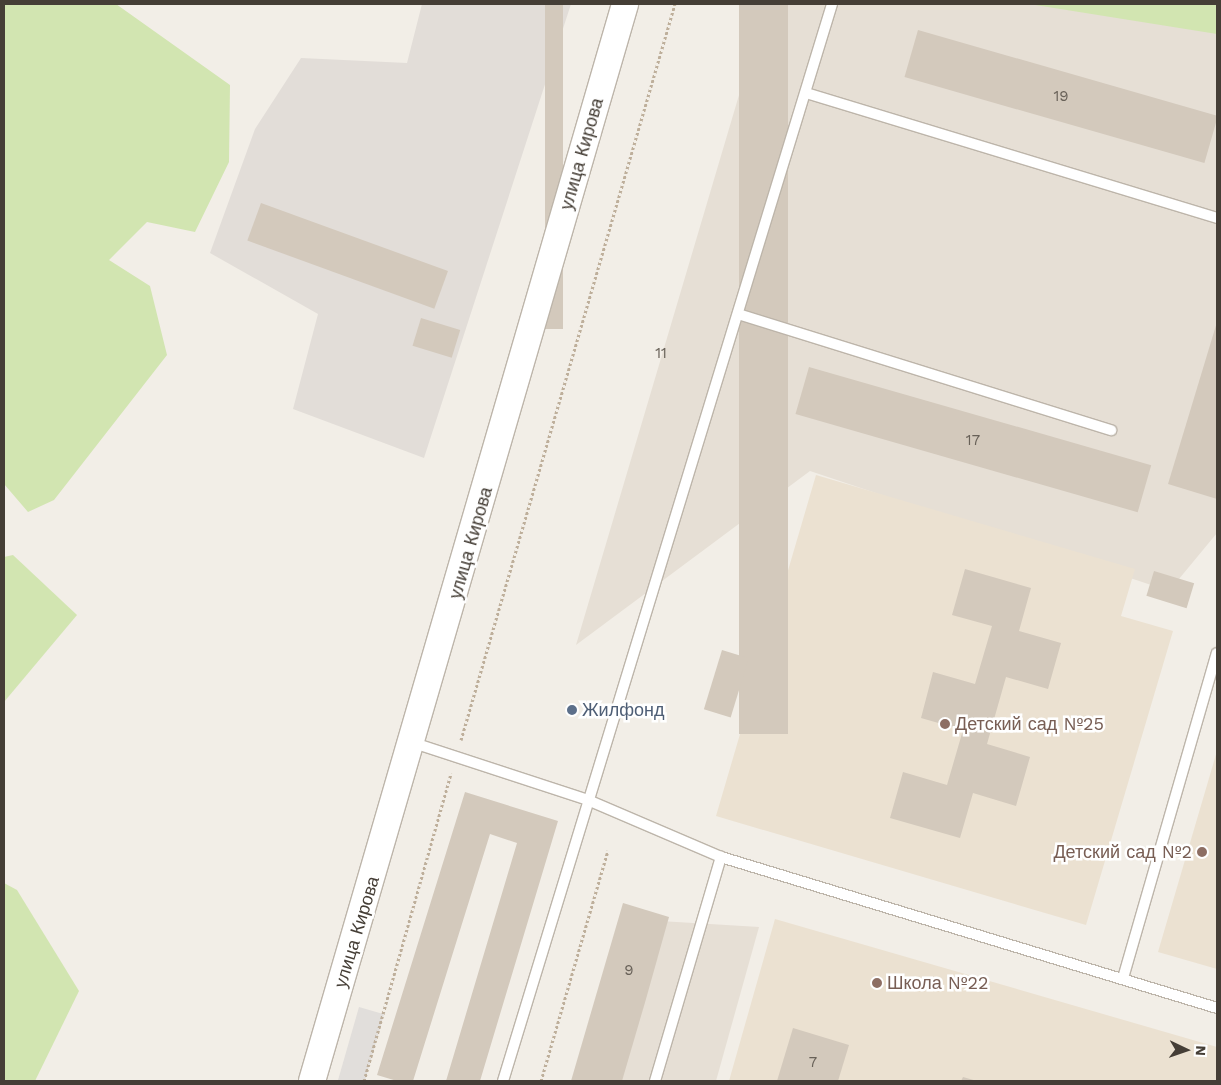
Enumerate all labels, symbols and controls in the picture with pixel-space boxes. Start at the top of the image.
house number: 19 [1053,88,1069,106]
street label: улица Кирова [556,95,608,213]
house number: 11 [655,345,667,363]
house number: 17 [966,432,980,450]
street label: улица Кирова [445,484,497,602]
place label: Жилфонд [582,699,664,721]
marker: Жилфонд [566,704,578,716]
place label: Детский сад №25 [955,713,1104,735]
marker: Детский сад №25 [939,718,951,730]
place label: Детский сад №2 [1053,841,1192,863]
marker: Детский сад №2 [1196,846,1208,858]
street label: улица Кирова [330,874,384,990]
house number: 9 [624,962,634,980]
place label: Школа №22 [887,972,989,994]
marker: Школа №22 [871,977,883,989]
north arrow [1161,1025,1211,1075]
text: N [1193,1045,1209,1056]
house number: 7 [809,1054,817,1072]

